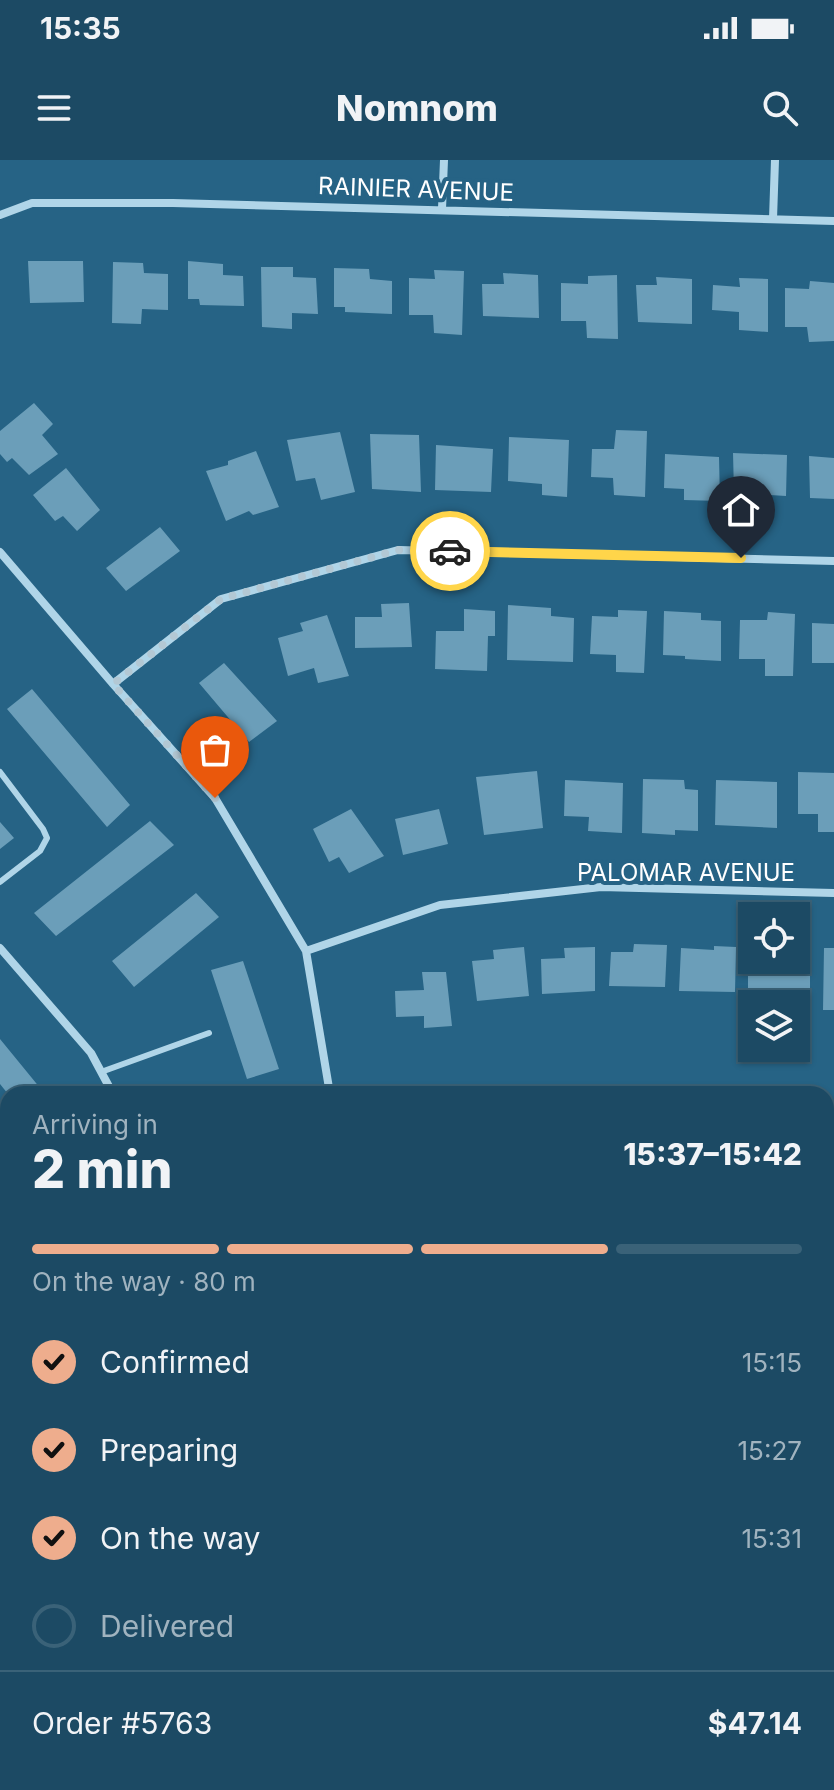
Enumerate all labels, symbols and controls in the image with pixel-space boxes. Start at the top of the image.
text: 15:35 [40,10,121,46]
icon: menu [32,86,76,130]
text: Nomnom [336,86,498,130]
icon: search [758,86,802,130]
street label: RAINIER AVENUE [318,171,514,207]
pin [707,476,775,558]
icon: home [719,488,763,532]
courier [410,511,490,591]
icon: car [428,529,472,573]
pin [181,716,249,798]
icon: bag [193,728,237,772]
street label: PALOMAR AVENUE [577,858,795,887]
map controls [738,902,810,1062]
button: locate [738,902,810,974]
button: layers [738,990,810,1062]
text: Arriving in [32,1109,158,1140]
text: 15:37–15:42 [623,1136,802,1172]
text: 2 min [32,1138,173,1201]
text: On the way · 80 m [32,1266,256,1297]
icon: check [32,1340,76,1384]
text: Confirmed [100,1344,250,1380]
text: 15:15 [742,1347,802,1378]
icon: check [32,1428,76,1472]
text: Preparing [100,1432,238,1468]
text: 15:27 [738,1435,802,1466]
icon: check [32,1516,76,1560]
text: On the way [100,1520,260,1556]
text: 15:31 [741,1523,802,1554]
text: Delivered [100,1608,234,1644]
text: Order #5763 [32,1705,212,1741]
text: $47.14 [708,1705,802,1741]

